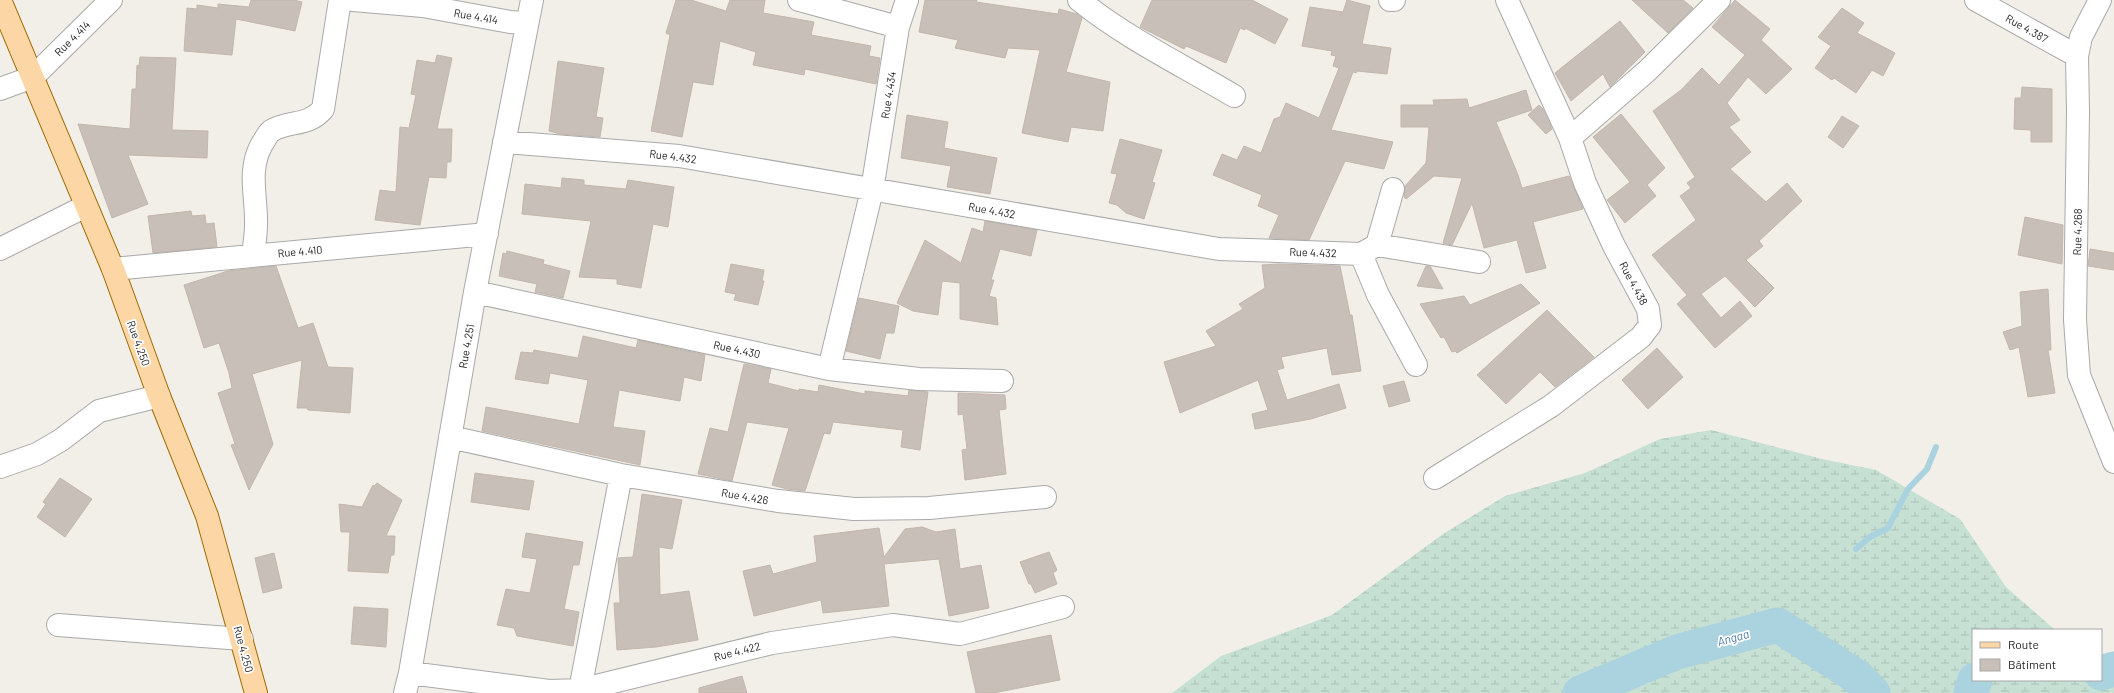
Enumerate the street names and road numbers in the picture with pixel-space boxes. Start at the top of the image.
street label: Rue 4.414 [453,6,499,26]
street label: Rue 4.387 [2004,11,2050,45]
street label: Rue 4.414 [52,18,92,58]
street label: Rue 4.434 [878,70,898,120]
street label: Rue 4.432 [649,147,697,165]
street label: Rue 4.432 [968,199,1017,221]
street label: Rue 4.268 [2070,208,2084,256]
street label: Rue 4.410 [277,243,323,259]
street label: Rue 4.432 [1289,245,1337,259]
street label: Rue 4.438 [1617,259,1651,307]
street label: Rue 4.250 [125,318,153,368]
street label: Rue 4.251 [456,323,476,369]
street label: Rue 4.430 [712,338,762,360]
street label: Rue 4.426 [721,485,770,507]
street label: Rue 4.250 [232,624,256,674]
street label: Rue 4.422 [712,639,762,663]

